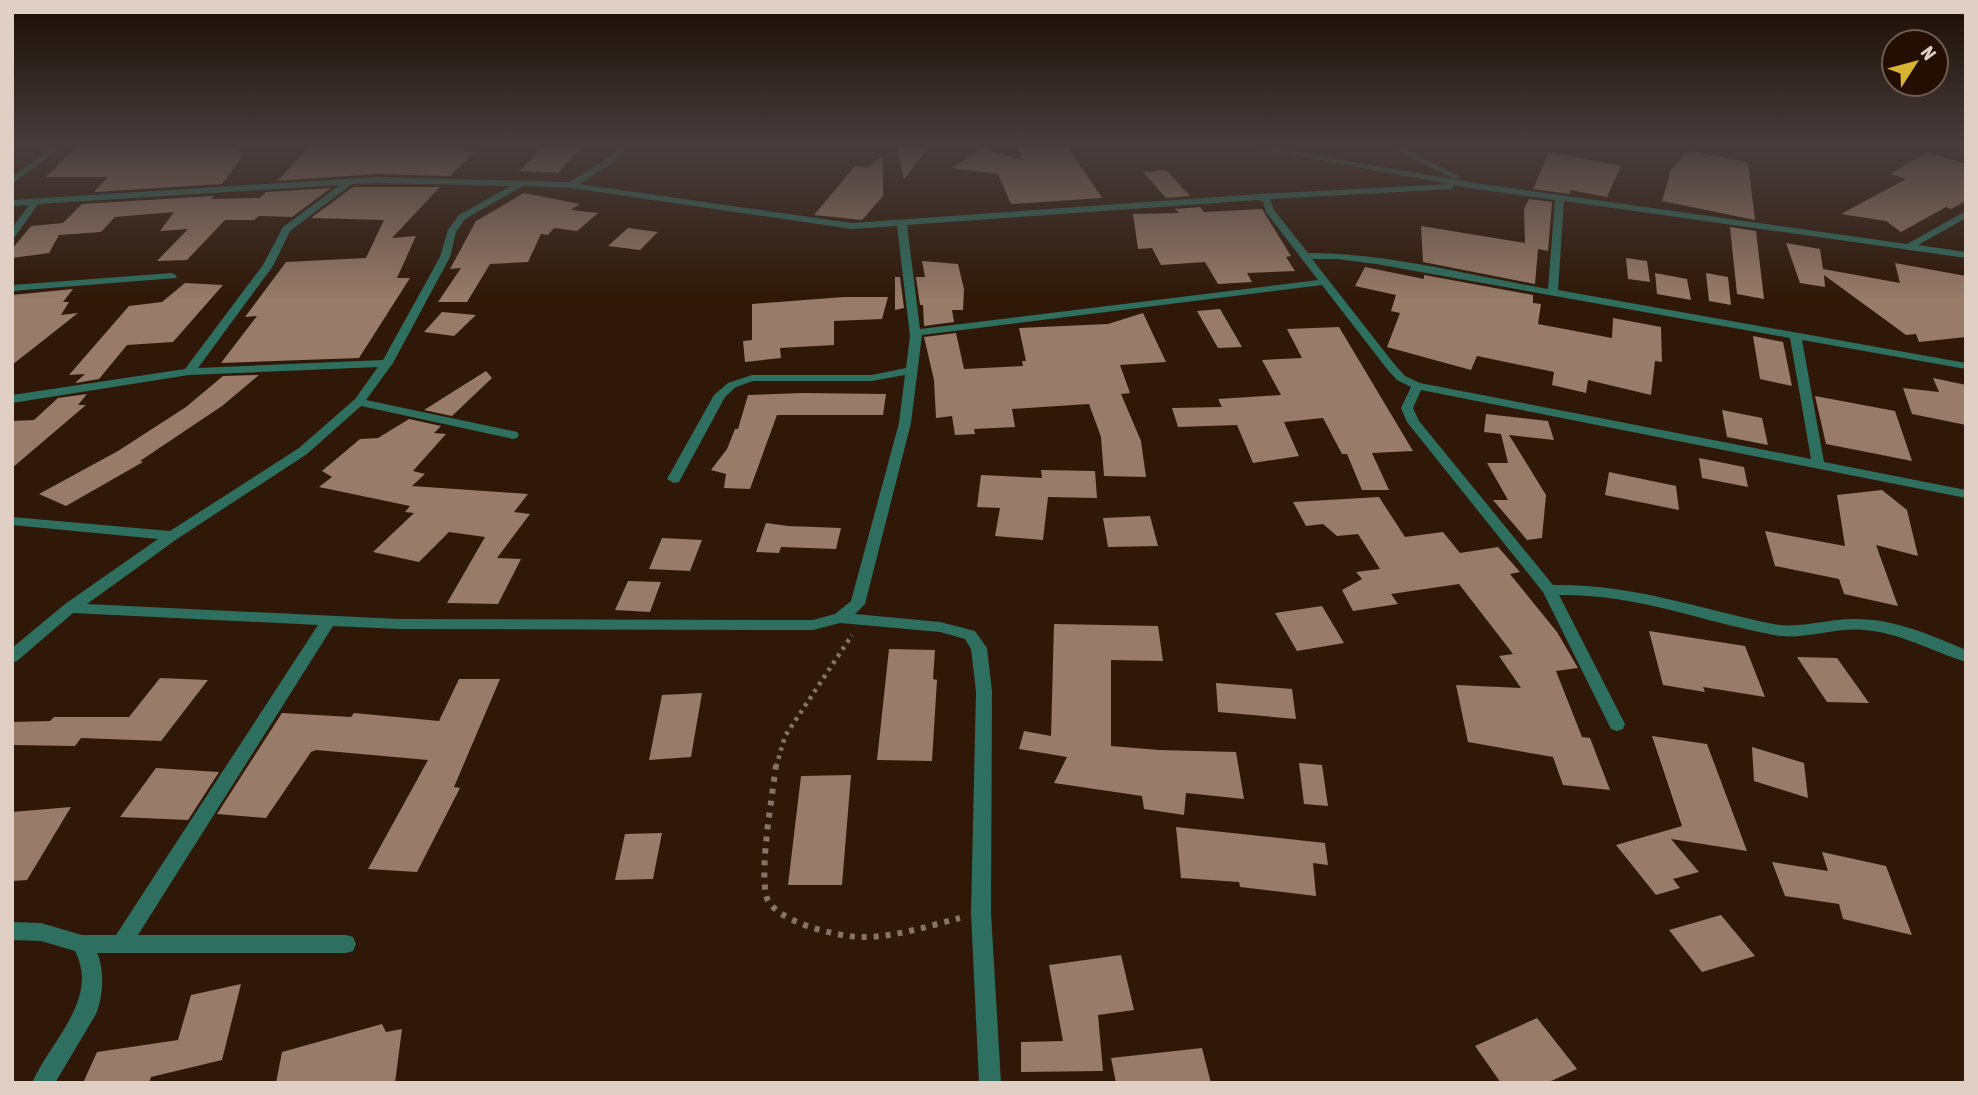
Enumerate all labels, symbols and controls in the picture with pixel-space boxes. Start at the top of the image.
north arrow [1880,28,1950,98]
text: N [1917,42,1941,64]

